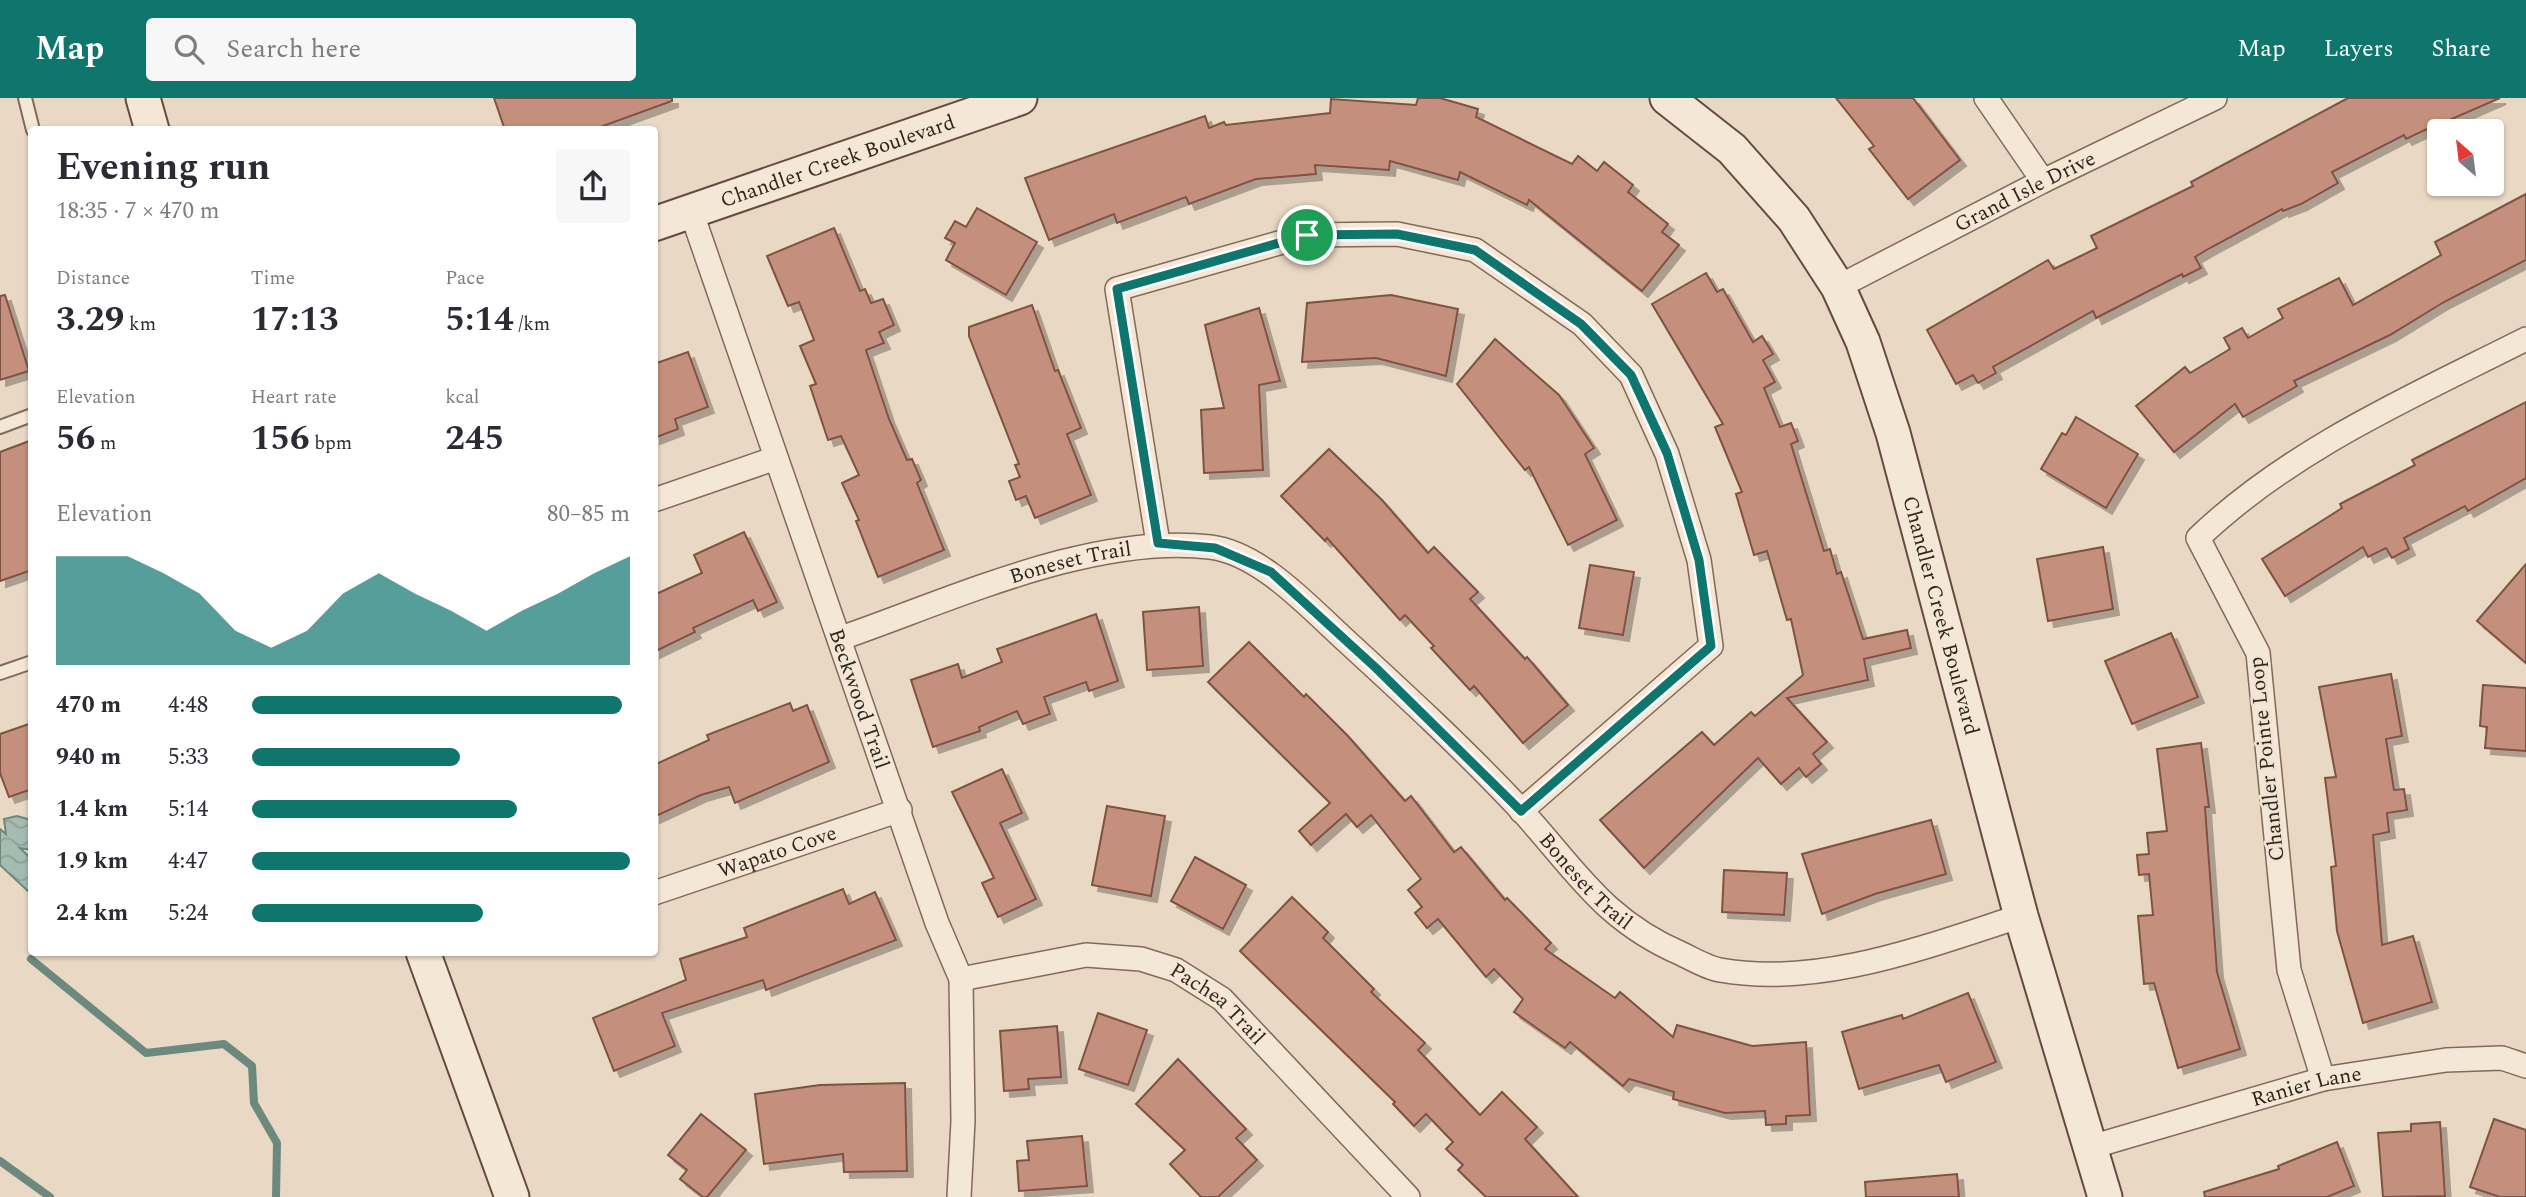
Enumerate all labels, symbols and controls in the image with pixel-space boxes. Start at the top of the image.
search box [146,18,636,81]
text: Map [35,24,104,74]
text: Search here [226,29,361,69]
icon: search [170,30,208,68]
text: Map [2237,31,2286,67]
text: Layers [2324,31,2394,67]
text: Share [2432,31,2491,67]
street label: Chandler Creek Boulevard [716,107,959,217]
north arrow [2427,119,2504,196]
map controls [2427,119,2504,196]
text: Evening run [56,139,270,197]
street label: Grand Isle Drive [1949,143,2101,241]
button: share [556,149,630,223]
text: 18:35 · 7 × 470 m [56,194,220,229]
pin [1277,205,1337,265]
icon: arrive [1288,216,1326,254]
text: Distance [56,264,130,293]
text: Time [251,264,295,293]
text: Pace [445,264,485,293]
text: 3.29 [56,293,124,346]
text: 17:13 [251,293,339,346]
text: 5:14 [445,293,514,346]
text: km [124,310,156,339]
text: /km [514,310,550,339]
text: Elevation [56,383,136,412]
text: Heart rate [251,383,337,412]
text: kcal [445,383,479,412]
text: 56 [56,412,95,465]
text: 156 [251,412,310,465]
text: 245 [445,412,504,465]
text: m [95,429,116,458]
text: bpm [310,429,352,458]
street label: Chandler Creek Boulevard [1893,492,1987,739]
text: Elevation [56,497,152,532]
text: 80–85 m [547,497,630,532]
street label: Boneset Trail [1005,533,1134,593]
street label: Beckwood Trail [819,624,898,774]
street label: Chandler Pointe Loop [2240,655,2294,863]
text: 470 m [56,688,121,723]
text: 4:48 [168,688,208,723]
text: 940 m [56,740,121,775]
text: 5:33 [168,740,208,775]
text: 1.4 km [56,792,128,827]
text: 5:14 [168,792,208,827]
street label: Wapato Cove [714,817,841,887]
street label: Boneset Trail [1531,826,1639,938]
text: 1.9 km [56,844,128,879]
text: 4:47 [168,844,208,879]
text: 2.4 km [56,896,128,931]
text: 5:24 [168,896,208,931]
street label: Pachea Trail [1163,955,1272,1053]
street label: Ranier Lane [2248,1058,2364,1116]

